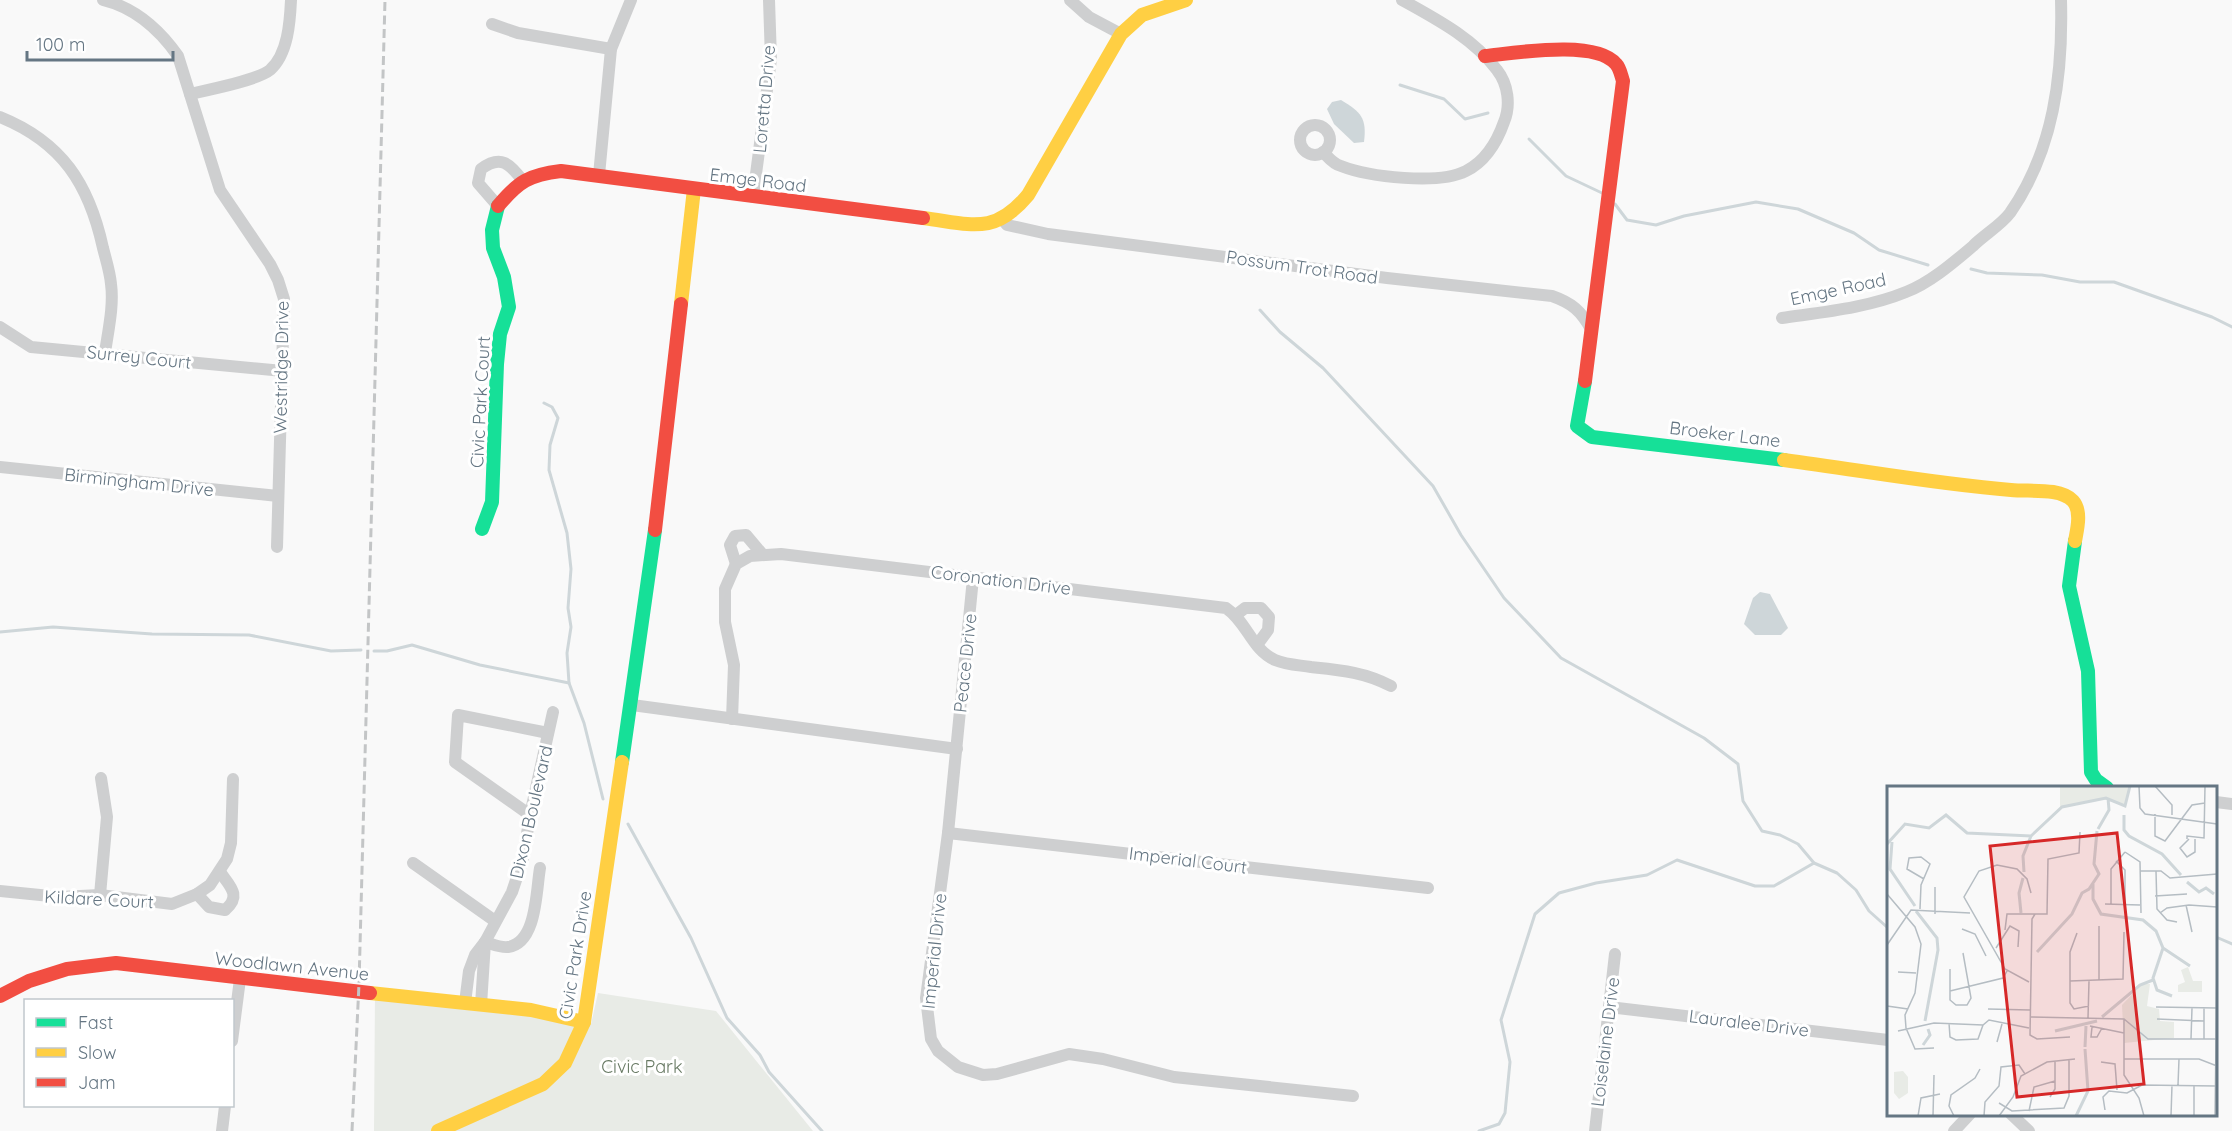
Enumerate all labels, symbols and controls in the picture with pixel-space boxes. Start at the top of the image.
scale bar [27,24,172,62]
text: 100 m [36,33,85,56]
street label: Loretta Drive [748,44,780,154]
street label: Emge Road [708,163,808,197]
street label: Possum Trot Road [1225,245,1379,289]
street label: Emge Road [1788,268,1888,310]
street label: Westridge Drive [268,300,294,434]
street label: Civic Park Court [465,335,495,469]
street label: Surrey Court [86,340,192,374]
street label: Broeker Lane [1668,416,1782,452]
street label: Birmingham Drive [63,463,215,501]
street label: Coronation Drive [930,560,1072,600]
street label: Peace Drive [948,612,982,714]
street label: Dixon Boulevard [504,743,558,881]
inset map [1887,786,2217,1116]
street label: Imperial Court [1128,841,1248,879]
street label: Kildare Court [44,885,154,913]
street label: Civic Park Drive [554,889,596,1021]
street label: Imperial Drive [916,892,952,1010]
street label: Woodlawn Avenue [214,946,370,986]
street label: Loiselaine Drive [1586,976,1624,1108]
legend [24,999,234,1107]
street label: Lauralee Drive [1688,1004,1810,1042]
text: Fast [78,1011,113,1034]
text: Slow [78,1041,116,1064]
park label: Civic Park [601,1055,683,1078]
text: Jam [78,1071,116,1094]

